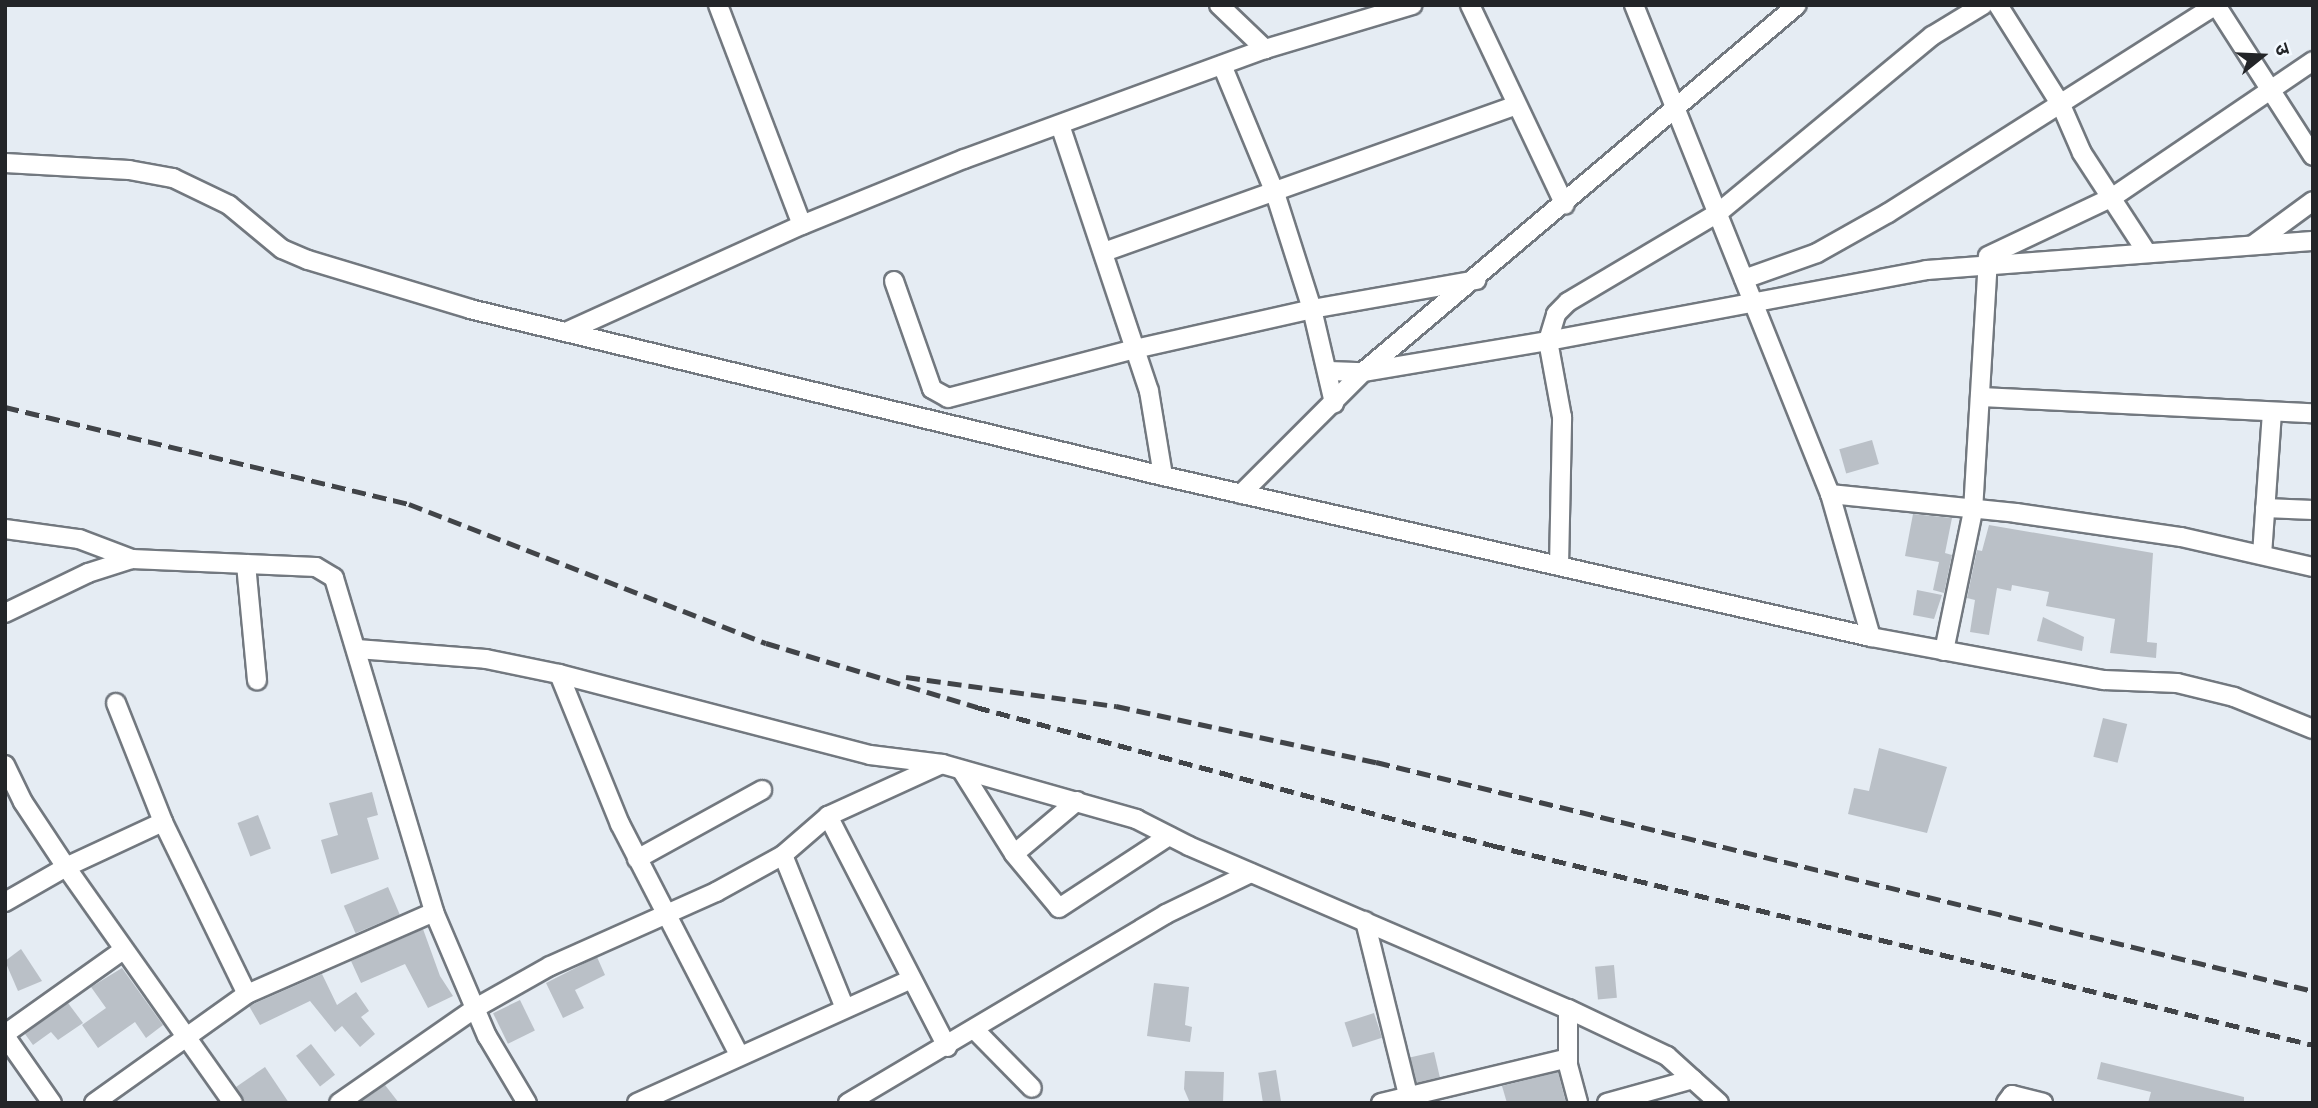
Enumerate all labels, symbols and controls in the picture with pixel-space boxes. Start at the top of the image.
north arrow [2227,21,2297,91]
text: उ [2271,41,2294,58]

